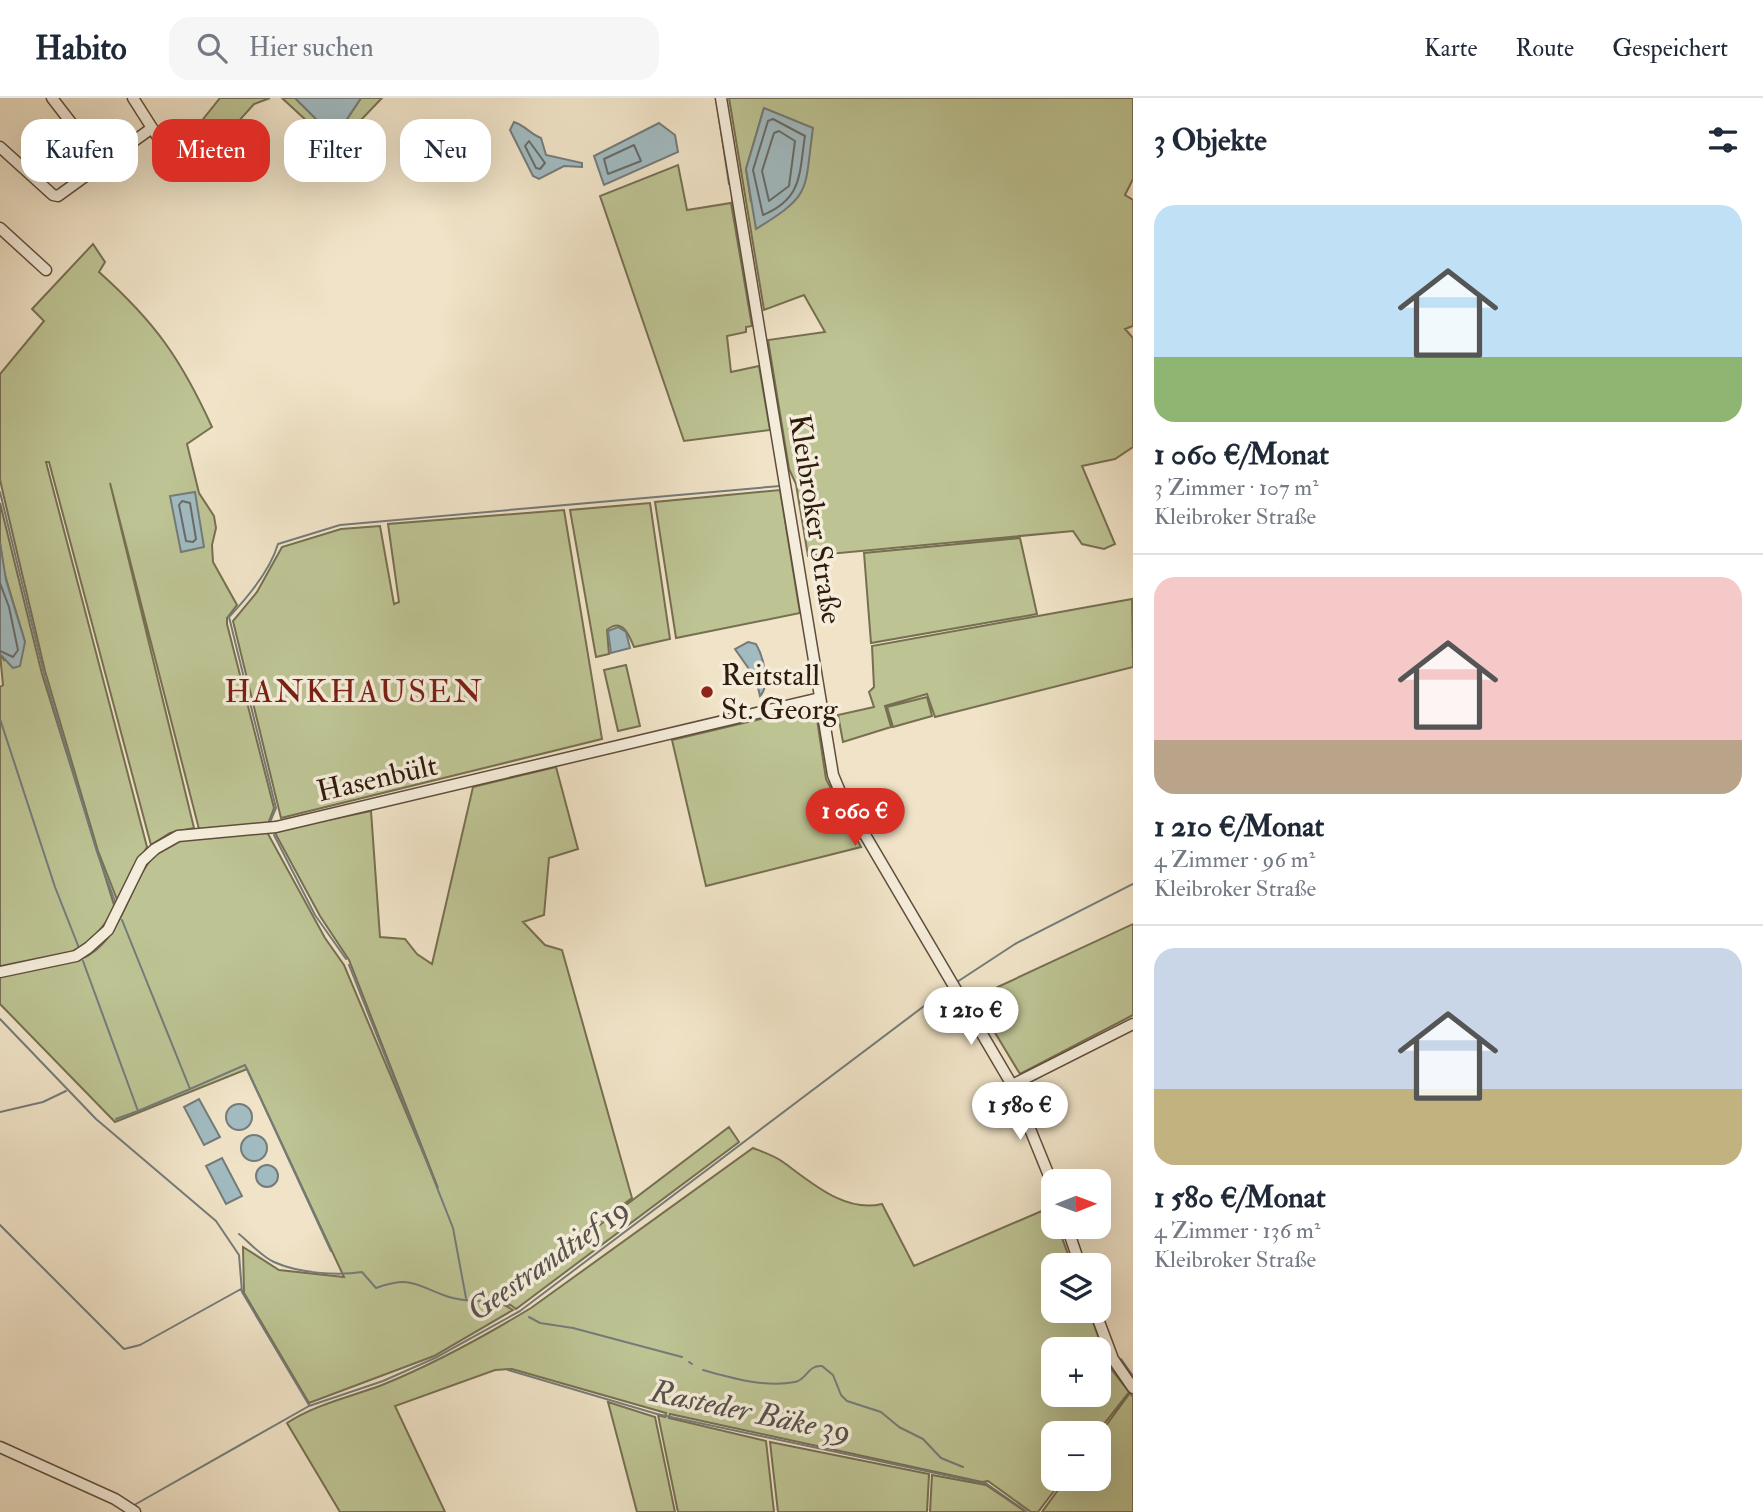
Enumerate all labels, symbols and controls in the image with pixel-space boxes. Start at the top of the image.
search box [169,17,659,80]
text: Habito [35,28,127,69]
icon: search [193,29,231,67]
text: Hier suchen [249,32,374,64]
text: Karte [1424,33,1477,64]
text: Route [1515,33,1574,64]
text: Gespeichert [1612,33,1728,64]
chip: Kaufen [21,119,138,182]
chip: Mieten [152,119,270,182]
chip: Filter [284,119,386,182]
chip: Neu [400,119,491,182]
icon: filters [1704,121,1742,159]
text: 3 Objekte [1154,122,1267,159]
icon: home [1385,250,1511,376]
street label: Kleibroker Straße [781,412,850,626]
text: 1 060 €/Monat [1154,436,1329,473]
text: 3 Zimmer · 107 m² [1154,473,1319,502]
text: Kleibroker Straße [1154,502,1316,531]
icon: home [1385,622,1511,748]
place label: Reitstall St. Georg [721,657,839,728]
district label: HANKHAUSEN [224,672,484,712]
marker: Reitstall St. Georg [699,684,715,700]
street label: Hasenbült [313,747,441,810]
pin: 1 060 € [790,788,920,848]
text: 1 060 € [822,796,888,825]
text: 1 210 €/Monat [1154,808,1324,845]
text: 4 Zimmer · 96 m² [1154,845,1315,874]
text: Kleibroker Straße [1154,874,1316,903]
pin: 1 210 € [906,988,1036,1047]
icon: home [1385,993,1511,1119]
text: 1 210 € [940,995,1002,1024]
pin: 1 580 € [955,1082,1085,1142]
text: 1 580 € [988,1090,1052,1119]
north arrow [1041,1169,1111,1239]
map controls [1041,1169,1111,1491]
text: 1 580 €/Monat [1154,1179,1326,1216]
water label: Geestrandtief 19 [460,1189,638,1330]
text: 4 Zimmer · 136 m² [1154,1216,1320,1245]
text: Kleibroker Straße [1154,1245,1316,1274]
button: layers [1041,1253,1111,1323]
button: + [1041,1337,1111,1407]
water label: Rasteder Bäke 39 [646,1371,855,1453]
button: − [1041,1421,1111,1491]

